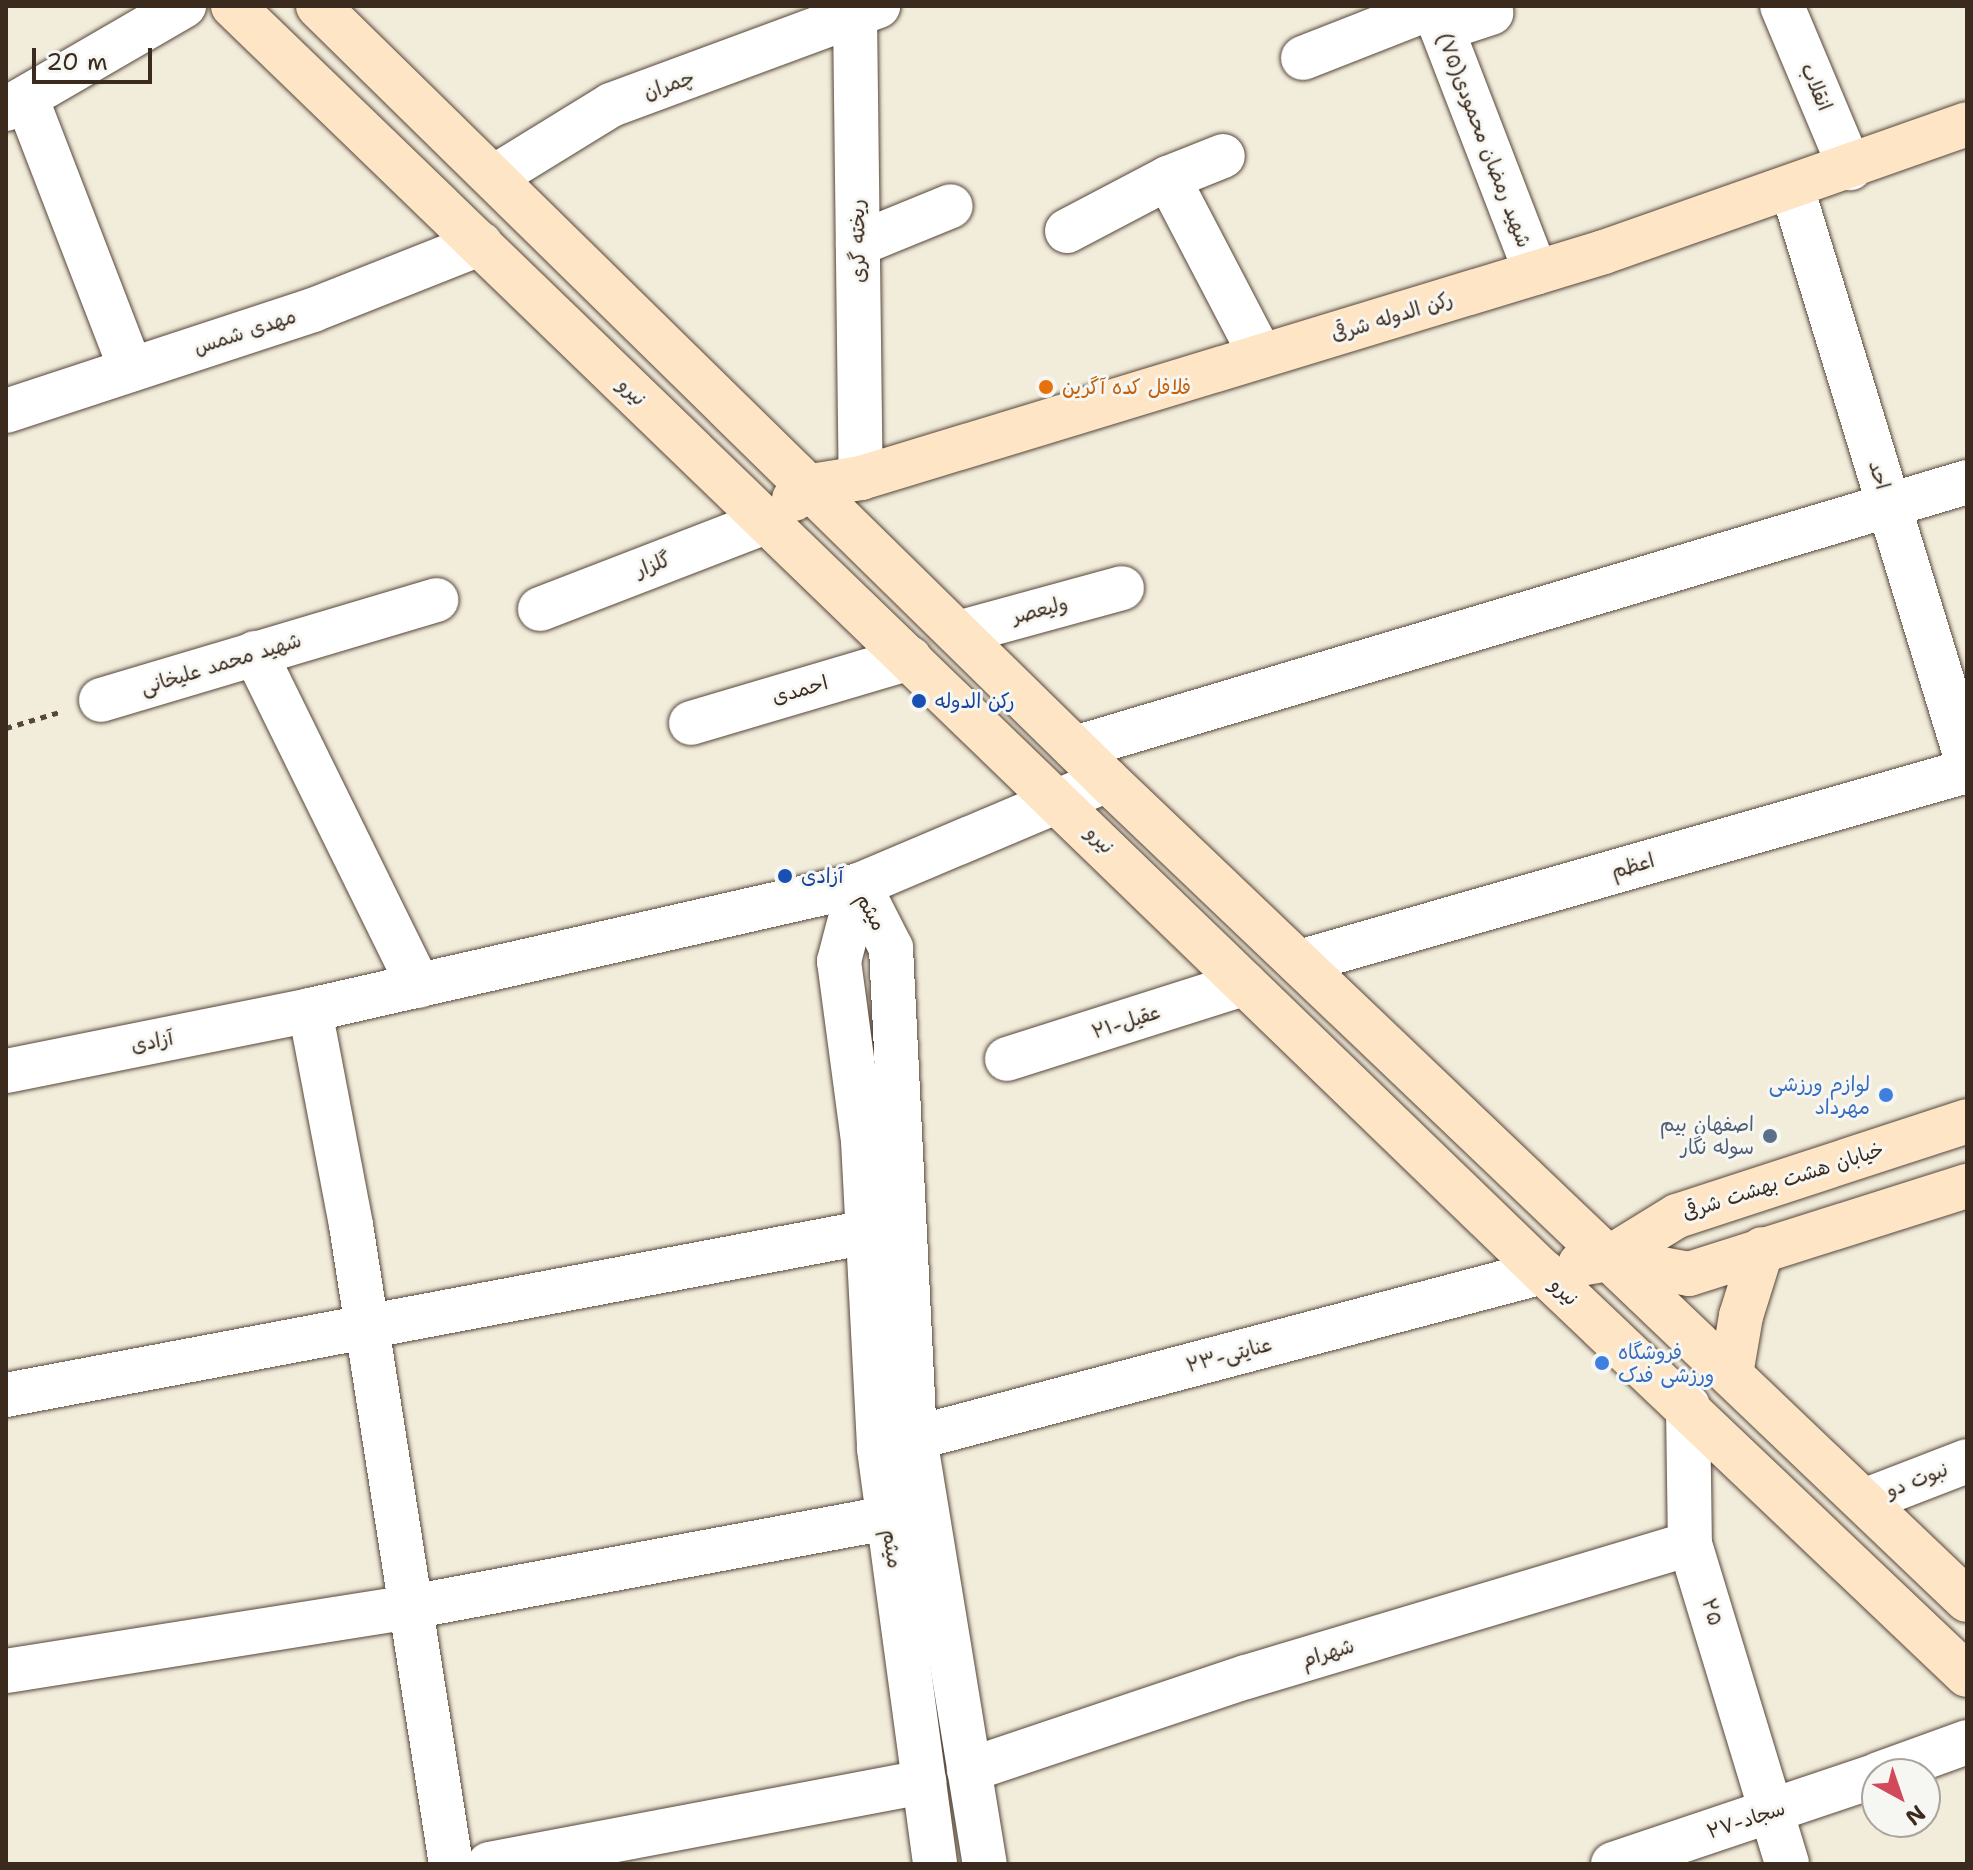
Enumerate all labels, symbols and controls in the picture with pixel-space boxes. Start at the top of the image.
street label: شهید رمضان محمودی(۷۵) [1432,29,1536,251]
scale bar [36,32,156,82]
text: 20 m [46,46,108,78]
street label: انقلاب [1795,60,1837,114]
street label: چمران [640,65,698,105]
street label: ریخته گری [845,199,871,283]
street label: رکن الدوله شرقی [1328,287,1456,347]
street label: مهدی شمس [191,304,299,360]
street label: نیرو [613,373,651,411]
place label: فلافل کده آگرین [1062,375,1191,399]
marker: فلافل کده آگرین [1037,378,1055,396]
street label: احد [1863,458,1895,492]
street label: گلزار [632,547,674,583]
street label: ولیعصر [1010,591,1070,629]
street label: شهید محمد علیخانی [138,628,304,700]
street label: احمدی [769,671,831,709]
place label: رکن الدوله [935,689,1015,713]
marker: رکن الدوله [910,692,928,710]
street label: نیرو [1081,821,1119,859]
street label: اعظم [1609,848,1657,884]
place label: آزادی [801,864,843,888]
marker: آزادی [776,867,794,885]
street label: میثم [851,889,891,935]
street label: ۲۱-عقیل [1089,1000,1163,1044]
street label: آزادی [129,1026,175,1058]
place label: لوازم ورزشی مهرداد [1769,1072,1870,1119]
marker: لوازم ورزشی مهرداد [1877,1086,1895,1104]
place label: اصفهان بیم سوله نگار [1660,1112,1754,1159]
marker: اصفهان بیم سوله نگار [1761,1127,1779,1145]
street label: خیابان هشت بهشت شرقی [1679,1137,1887,1225]
street label: نیرو [1545,1273,1583,1311]
street label: ۲۳-عنایتی [1184,1332,1274,1378]
place label: فروشگاه ورزشی فدک [1618,1340,1714,1387]
marker: فروشگاه ورزشی فدک [1593,1354,1611,1372]
street label: نبوت دو [1883,1457,1951,1503]
street label: میثم [877,1528,907,1570]
street label: ۲۵ [1697,1595,1727,1629]
street label: شهرام [1299,1634,1357,1672]
north arrow [1861,1758,1941,1838]
street label: ۲۷-سجاد [1704,1796,1788,1844]
text: N [1899,1799,1931,1832]

